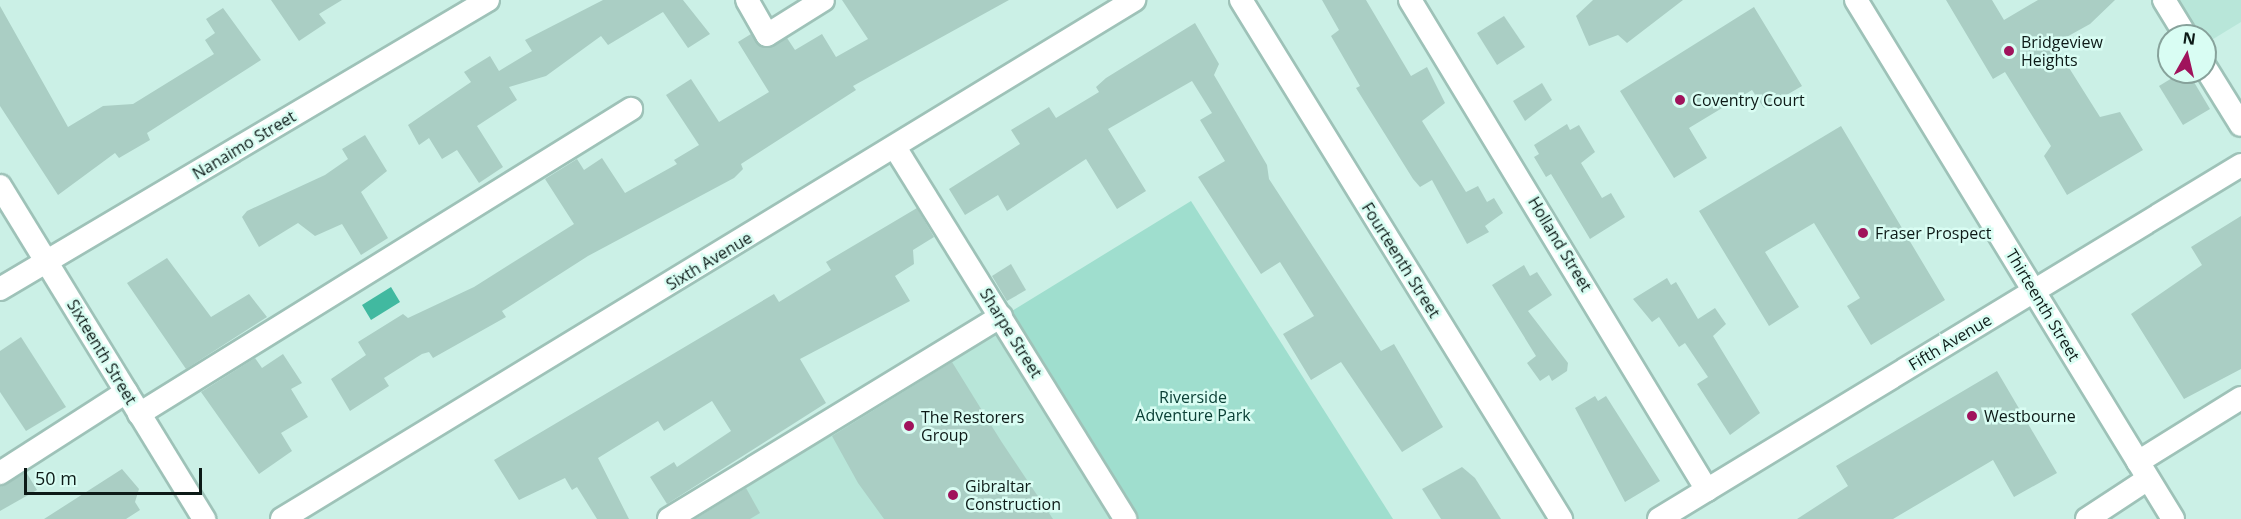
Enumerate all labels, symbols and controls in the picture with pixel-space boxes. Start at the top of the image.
north arrow [2157,24,2217,84]
text: N [2181,26,2197,50]
place label: Bridgeview Heights [2021,32,2103,70]
marker: Bridgeview Heights [2002,44,2016,58]
place label: Coventry Court [1692,90,1805,110]
marker: Coventry Court [1673,93,1687,107]
street label: Nanaimo Street [189,107,299,183]
street label: Holland Street [1524,193,1596,295]
street label: Fourteenth Street [1358,199,1444,321]
place label: Fraser Prospect [1875,223,1992,243]
marker: Fraser Prospect [1856,226,1870,240]
street label: Sixth Avenue [663,228,755,294]
street label: Thirteenth Street [2002,246,2084,364]
street label: Sharpe Street [976,285,1046,381]
street label: Sixteenth Street [63,296,141,408]
street label: Fifth Avenue [1905,310,1995,374]
park label: Riverside Adventure Park [1135,387,1251,425]
place label: Westbourne [1984,406,2076,426]
place label: The Restorers Group [921,407,1024,445]
marker: Westbourne [1965,409,1979,423]
marker: The Restorers Group [902,419,916,433]
scale bar [27,456,206,494]
text: 50 m [35,466,77,490]
place label: Gibraltar Construction [965,476,1061,514]
marker: Gibraltar Construction [946,488,960,502]

